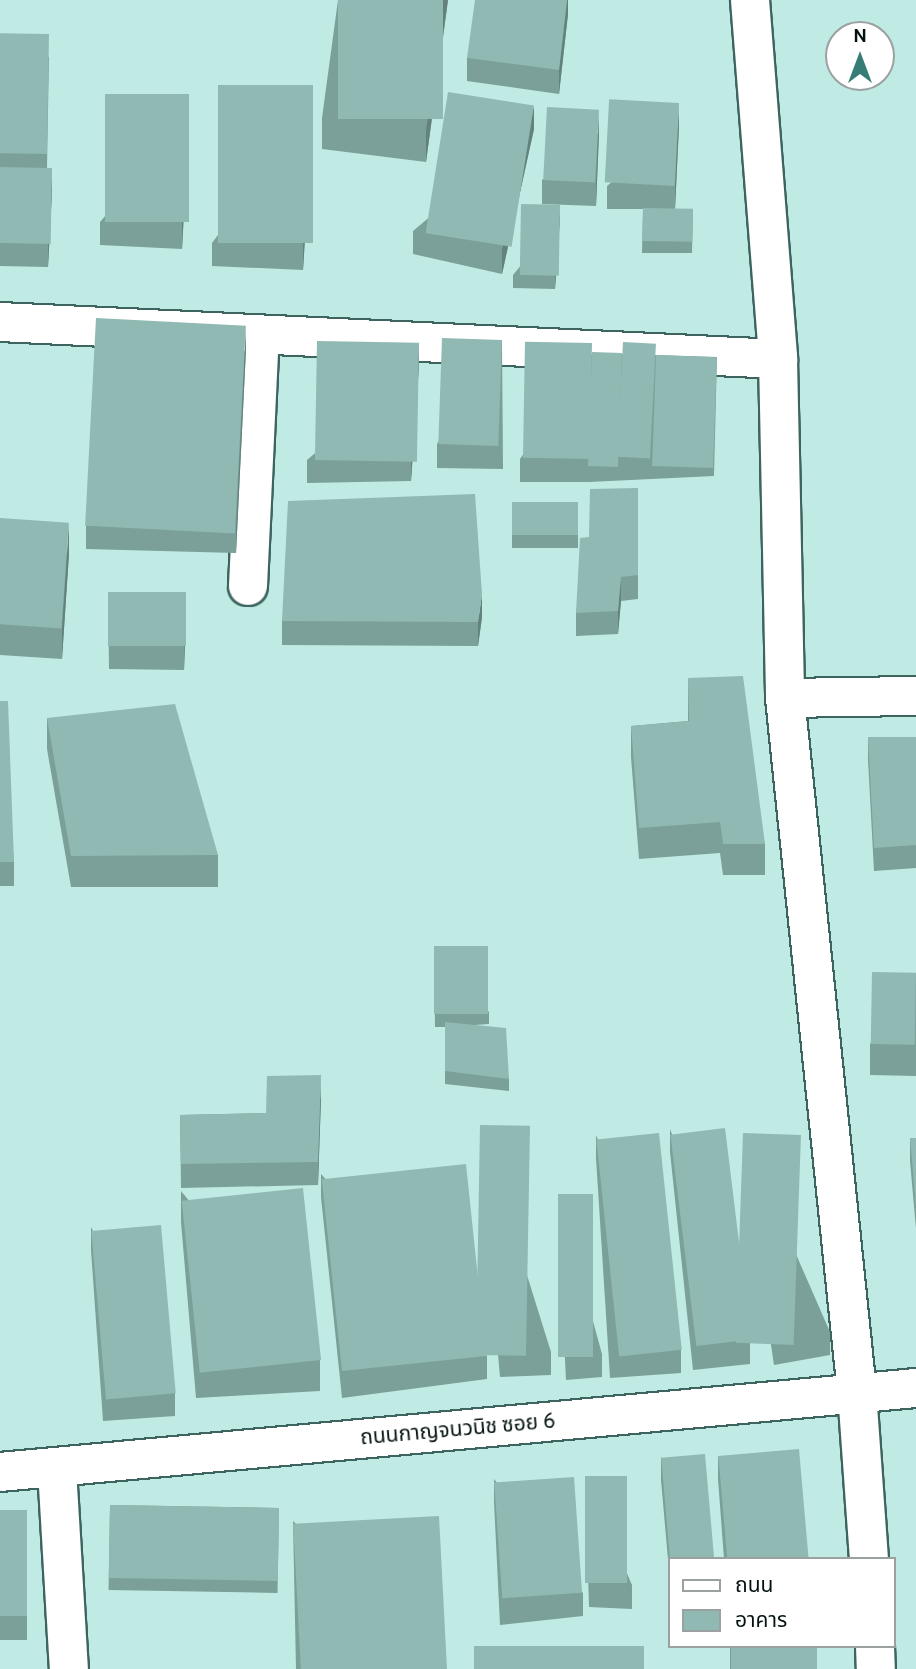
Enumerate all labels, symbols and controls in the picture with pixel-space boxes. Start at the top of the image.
north arrow [825,21,895,91]
text: N [853,25,867,49]
street label: ถนนกาญจนวนิช ซอย 6 [359,1410,557,1452]
legend [668,1557,895,1648]
text: ถนน [735,1573,773,1600]
text: อาคาร [735,1608,787,1635]

